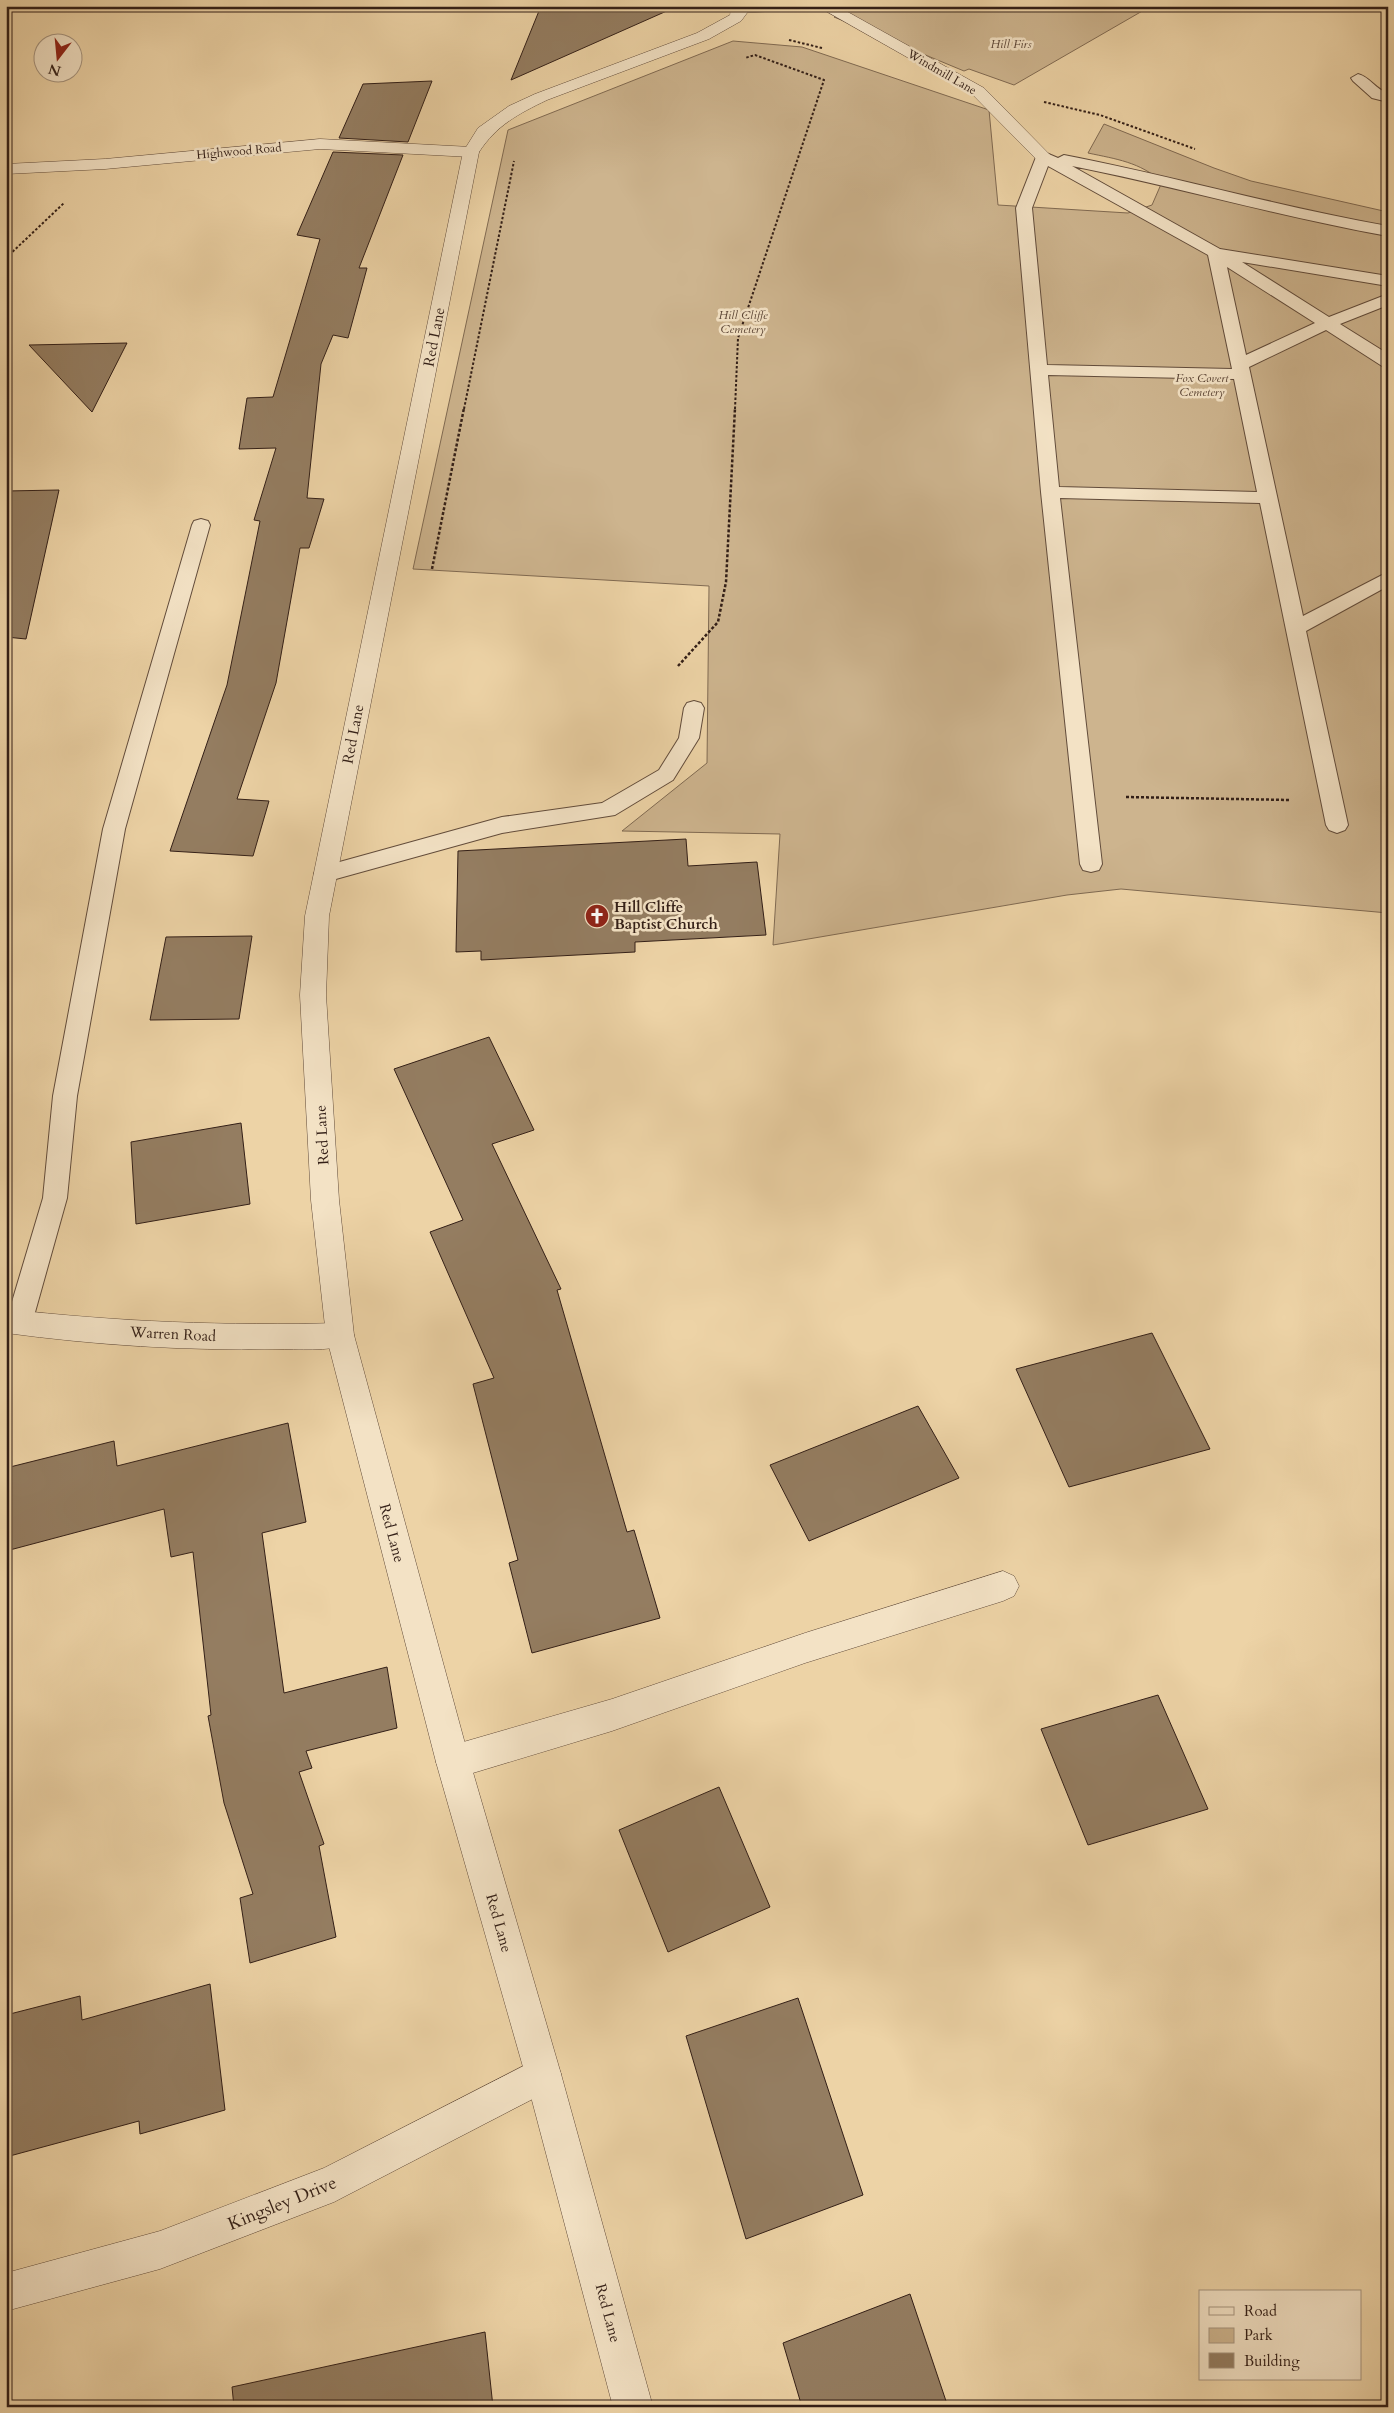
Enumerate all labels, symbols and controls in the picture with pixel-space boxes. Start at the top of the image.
north arrow [32,32,82,82]
park label: Hill Firs [991,36,1032,52]
street label: Windmill Lane [904,45,980,98]
text: N [46,59,63,81]
street label: Highwood Road [196,139,283,163]
street label: Red Lane [418,305,450,368]
park label: Hill Cliffe Cemetery [718,307,768,337]
park label: Fox Covert Cemetery [1175,370,1229,400]
street label: Red Lane [337,702,369,765]
place label: Hill Cliffe Baptist Church [614,897,719,934]
church icon: Hill Cliffe Baptist Church [584,903,610,929]
street label: Red Lane [310,1104,334,1166]
street label: Warren Road [128,1322,217,1346]
street label: Red Lane [375,1501,409,1565]
street label: Red Lane [481,1891,517,1955]
street label: Kingsley Drive [224,2170,340,2237]
street label: Red Lane [591,2281,625,2345]
legend [1199,2290,1362,2380]
text: Road [1244,2301,1277,2321]
text: Park [1244,2325,1273,2345]
text: Building [1244,2351,1300,2371]

